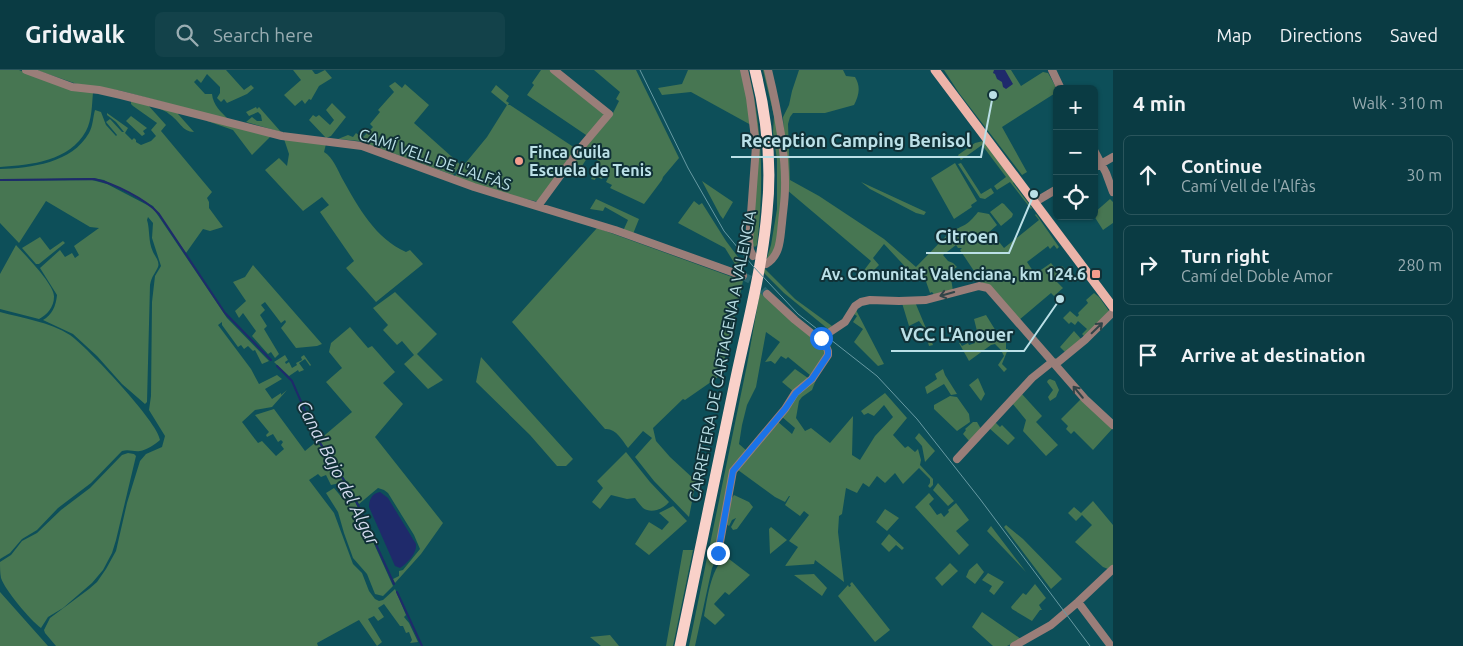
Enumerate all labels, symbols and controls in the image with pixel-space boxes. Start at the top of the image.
search box [155,12,505,57]
text: Gridwalk [25,21,125,48]
icon: search [173,21,201,49]
text: Search here [213,24,313,46]
text: Map [1216,25,1252,45]
text: Directions [1280,25,1362,45]
text: Saved [1390,25,1438,45]
map controls [1053,85,1098,220]
button: + [1053,85,1098,130]
text: 4 min [1133,91,1186,115]
text: Walk · 310 m [1352,94,1443,112]
street label: CAMÍ VELL DE L'ALFÀS [356,123,514,194]
callout: Reception Camping Benisol [731,124,981,157]
text: Reception Camping Benisol [741,130,972,150]
button: − [1053,130,1098,175]
place label: Finca Guila Escuela de Tenis [529,143,652,179]
marker: Finca Guila Escuela de Tenis [513,155,525,167]
text: Continue [1181,155,1262,177]
icon: ahead [1134,161,1162,189]
text: 30 m [1406,166,1442,184]
button: locate [1053,175,1098,220]
text: Camí Vell de l'Alfàs [1181,177,1316,195]
street label: CARRETERA DE CARTAGENA A VALENCIA [685,208,759,503]
callout: Citroen [926,220,1009,253]
text: Citroen [935,226,999,246]
text: Turn right [1181,245,1269,267]
icon: right [1134,251,1162,279]
text: 280 m [1397,256,1442,274]
place label: Av. Comunitat Valenciana, km 124.6 [821,265,1086,283]
text: Camí del Doble Amor [1181,267,1333,285]
marker: Av. Comunitat Valenciana, km 124.6 [1090,268,1102,280]
one-way arrow [940,290,956,300]
callout: VCC L'Anouer [891,318,1024,351]
one-way arrow [1091,322,1103,334]
text: VCC L'Anouer [901,324,1014,344]
route start [810,327,833,350]
icon: arrive [1134,341,1162,369]
text: Arrive at destination [1181,344,1366,366]
one-way arrow [1072,385,1084,398]
water label: Canal Bajo del Algar [294,397,385,549]
route end [707,542,730,565]

